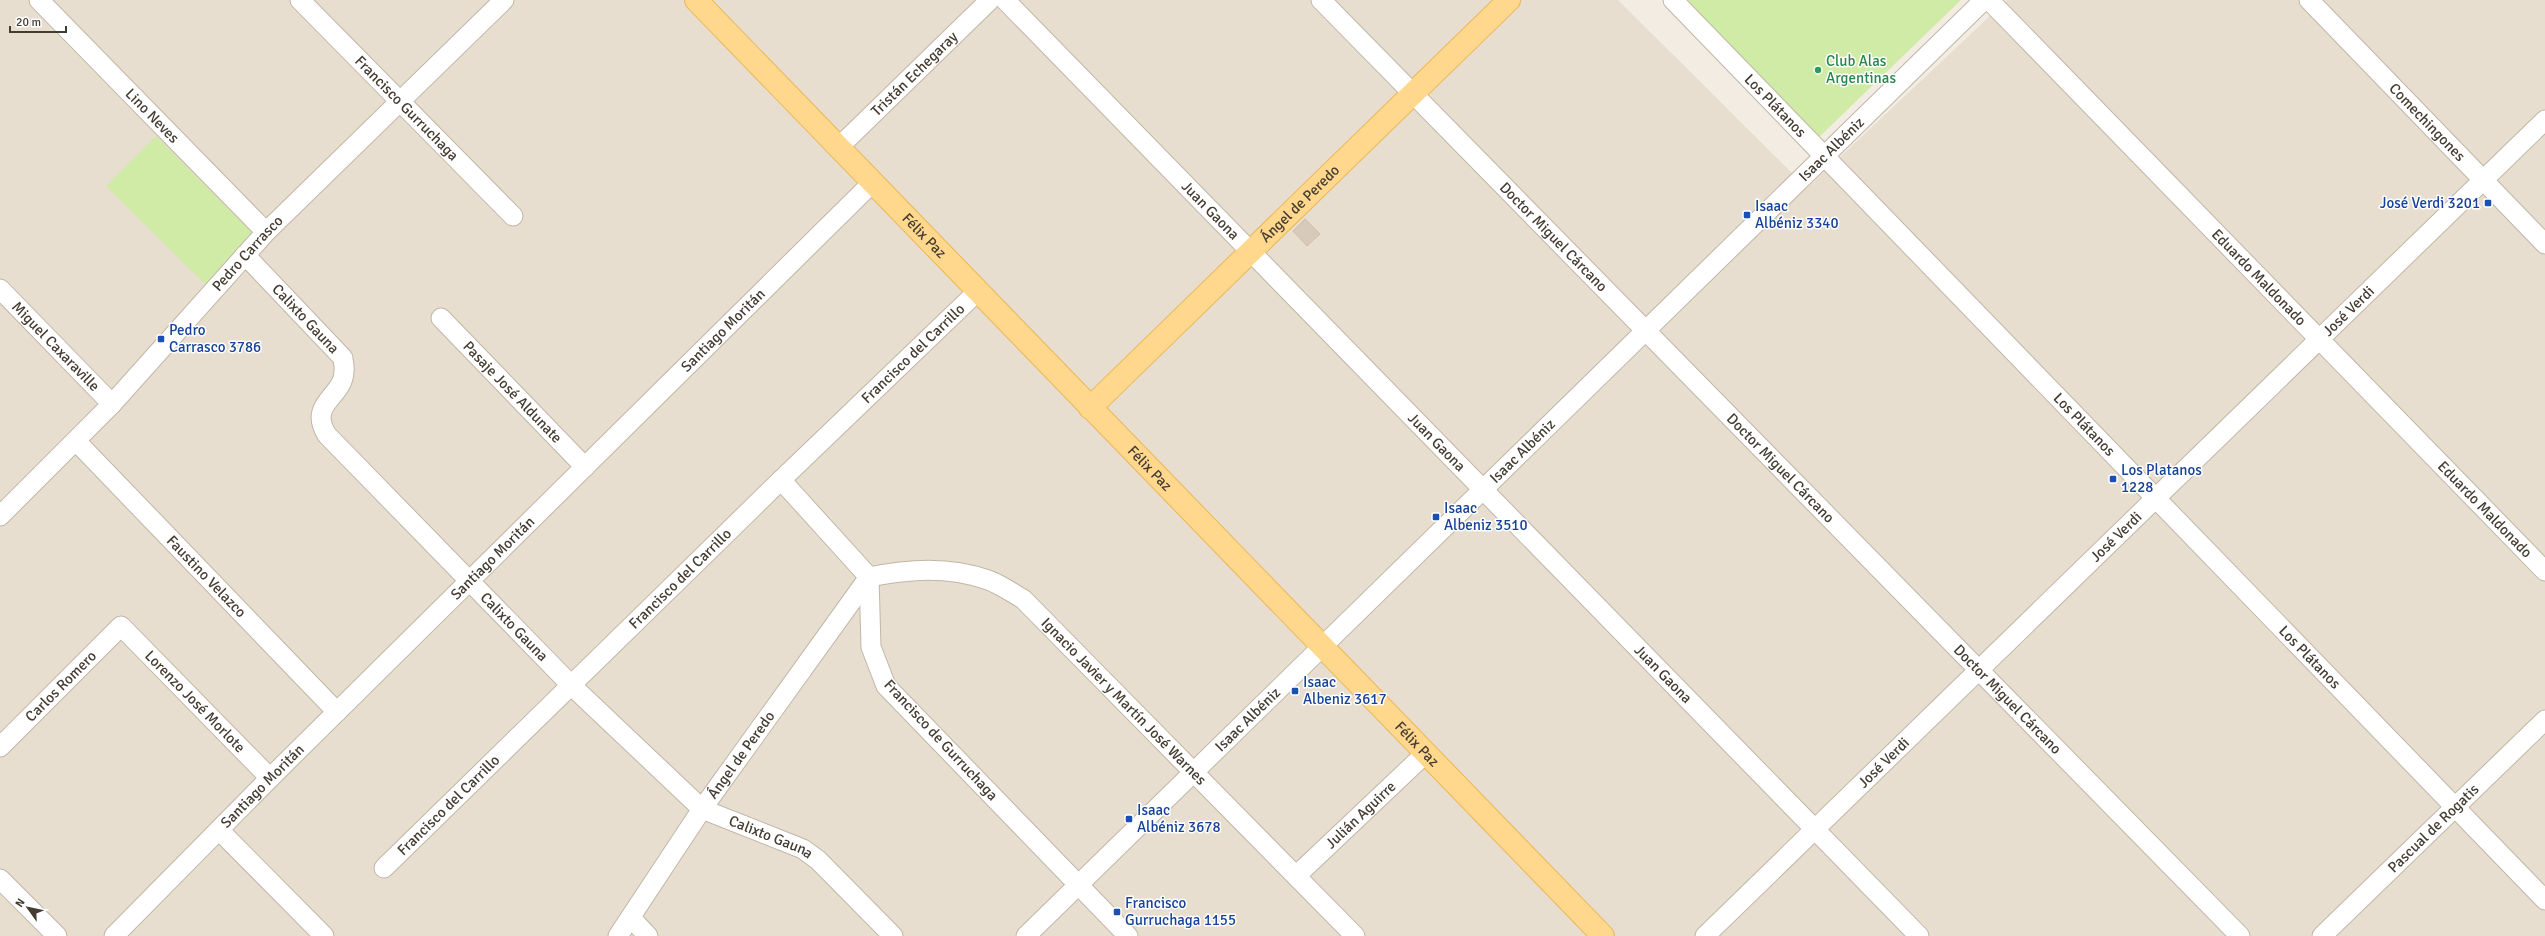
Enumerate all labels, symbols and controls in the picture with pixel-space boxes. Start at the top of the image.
scale bar [10,8,66,34]
text: 20 m [16,15,41,30]
street label: Tristán Echegaray [867,28,961,120]
street label: Francisco Gurruchaga [351,52,462,164]
place label: Club Alas Argentinas [1826,52,1896,87]
marker: Club Alas Argentinas [1813,65,1823,75]
street label: Los Plátanos [1741,70,1810,141]
street label: Comechingones [2385,79,2469,165]
street label: Lino Neves [122,85,183,147]
street label: Isaac Albéniz [1795,113,1868,185]
street label: Ángel de Peredo [1256,161,1343,246]
street label: Juan Gaona [1178,177,1243,243]
street label: Doctor Miguel Cárcano [1496,178,1611,296]
place label: José Verdi 3201 [2380,194,2480,212]
place label: Isaac Albéniz 3340 [1755,197,1839,232]
marker: José Verdi 3201 [2483,198,2493,208]
street label: Félix Paz [898,209,950,262]
marker: Isaac Albéniz 3340 [1742,210,1752,220]
street label: Pedro Carrasco [208,211,287,295]
street label: Eduardo Maldonado [2208,225,2310,329]
street label: Calixto Gauna [268,280,343,357]
street label: José Verdi [2319,282,2378,340]
street label: Santiago Moritán [677,285,769,376]
street label: Miguel Caxaraville [8,298,103,395]
street label: Francisco del Carrillo [858,300,968,407]
place label: Pedro Carrasco 3786 [169,321,261,356]
marker: Pedro Carrasco 3786 [156,334,166,344]
street label: Pasaje José Aldunate [459,337,566,447]
street label: Los Plátanos [2050,389,2119,460]
street label: Juan Gaona [1404,409,1469,475]
street label: Doctor Miguel Cárcano [1723,410,1838,527]
street label: Isaac Albéniz [1486,415,1559,487]
street label: Félix Paz [1124,442,1176,495]
street label: Eduardo Maldonado [2434,457,2536,562]
place label: Los Platanos 1228 [2121,461,2202,496]
marker: Los Platanos 1228 [2108,474,2118,484]
place label: Isaac Albeniz 3510 [1444,499,1528,534]
street label: José Verdi [2087,508,2145,566]
marker: Isaac Albeniz 3510 [1431,512,1441,522]
street label: Santiago Moritán [447,513,538,603]
street label: Francisco del Carrillo [625,524,735,633]
street label: Faustino Velazco [163,532,250,621]
street label: Calixto Gauna [477,589,552,665]
street label: Ignacio Javier y Martín José Warnes [1037,614,1210,789]
street label: Los Plátanos [2275,622,2345,693]
street label: Juan Gaona [1631,641,1696,707]
street label: Doctor Miguel Cárcano [1950,641,2065,758]
street label: Carlos Romero [21,647,100,726]
street label: Lorenzo José Morlote [141,647,249,756]
place label: Isaac Albeniz 3617 [1303,673,1387,708]
street label: Francisco de Gurruchaga [880,676,1002,804]
street label: Isaac Albéniz [1211,683,1284,755]
marker: Isaac Albeniz 3617 [1290,686,1300,696]
street label: Ángel de Peredo [703,707,779,802]
street label: Félix Paz [1391,718,1443,771]
street label: José Verdi [1854,734,1913,791]
street label: Santiago Moritán [217,740,308,832]
street label: Francisco del Carrillo [393,751,503,859]
street label: Julián Aguirre [1322,777,1400,852]
street label: Pascual de Rogatis [2384,780,2483,876]
place label: Isaac Albéniz 3678 [1137,801,1221,836]
street label: Calixto Gauna [726,812,817,862]
marker: Isaac Albéniz 3678 [1124,814,1134,824]
north arrow [8,888,48,928]
place label: Francisco Gurruchaga 1155 [1125,894,1236,929]
text: N [12,896,28,910]
marker: Francisco Gurruchaga 1155 [1112,907,1122,917]

